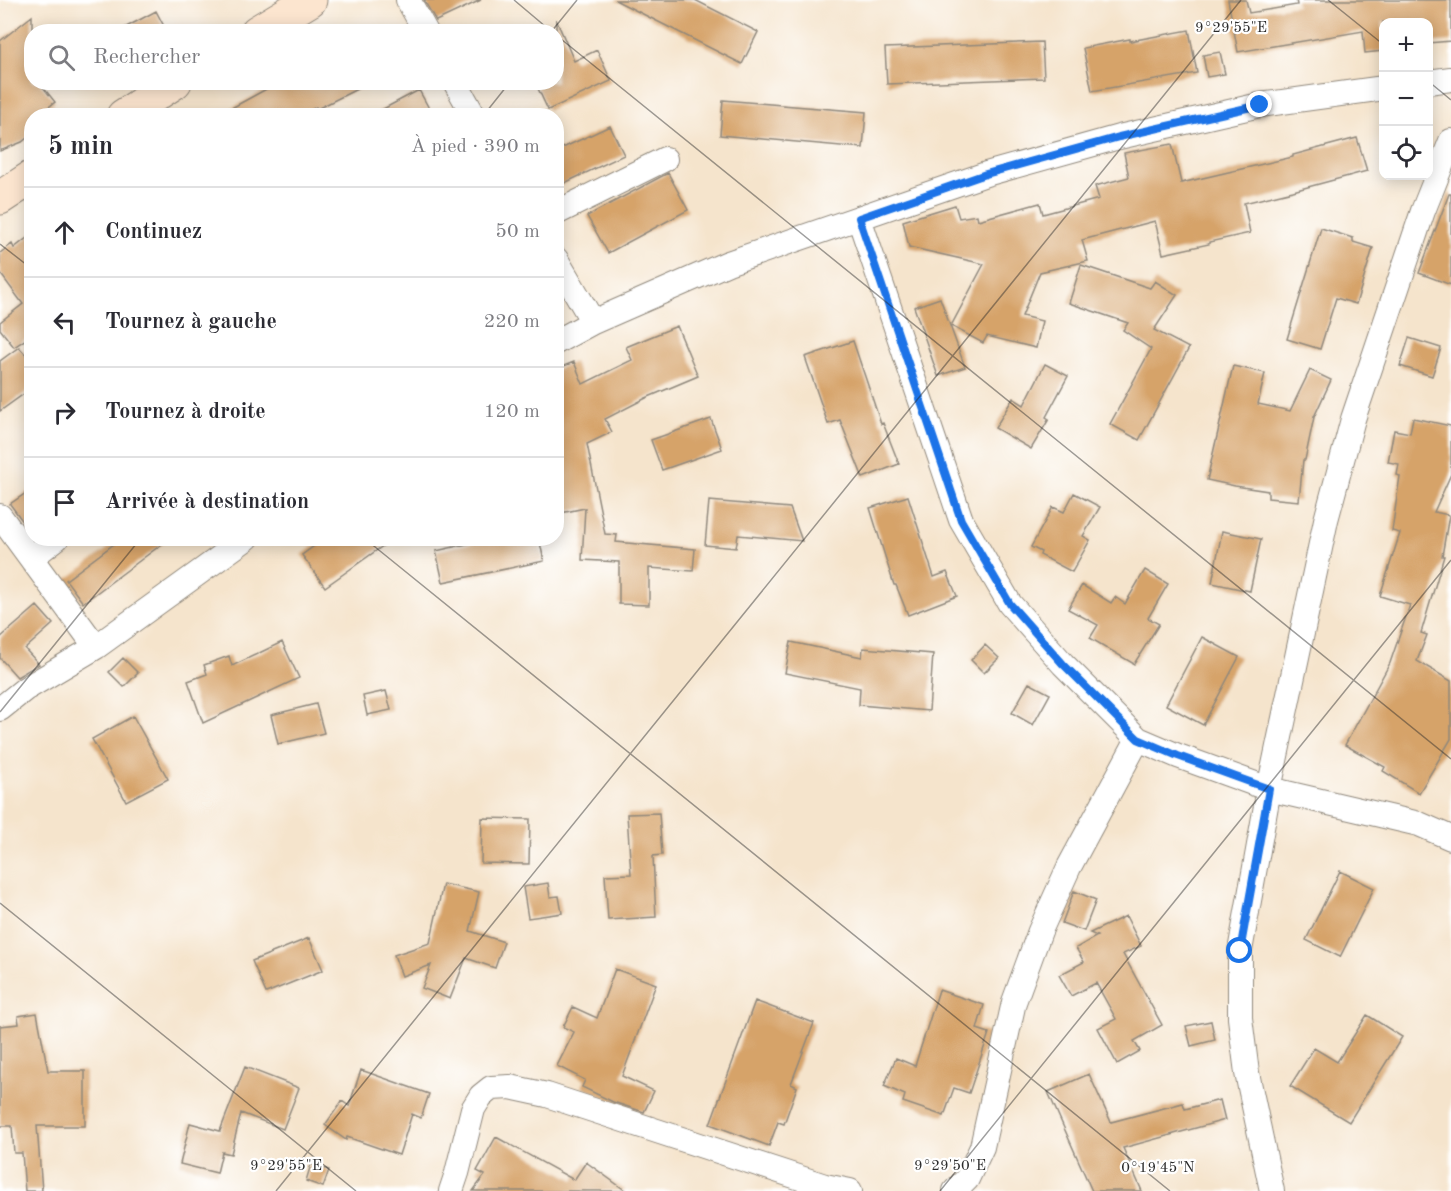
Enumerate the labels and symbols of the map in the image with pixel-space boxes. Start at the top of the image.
text: 9°29'55"E [1195,21,1267,36]
route end [1246,91,1272,117]
route start [1226,937,1252,963]
text: 9°29'55"E [250,1159,322,1174]
text: 9°29'50"E [914,1159,986,1174]
text: 0°19'45"N [1121,1161,1195,1176]

